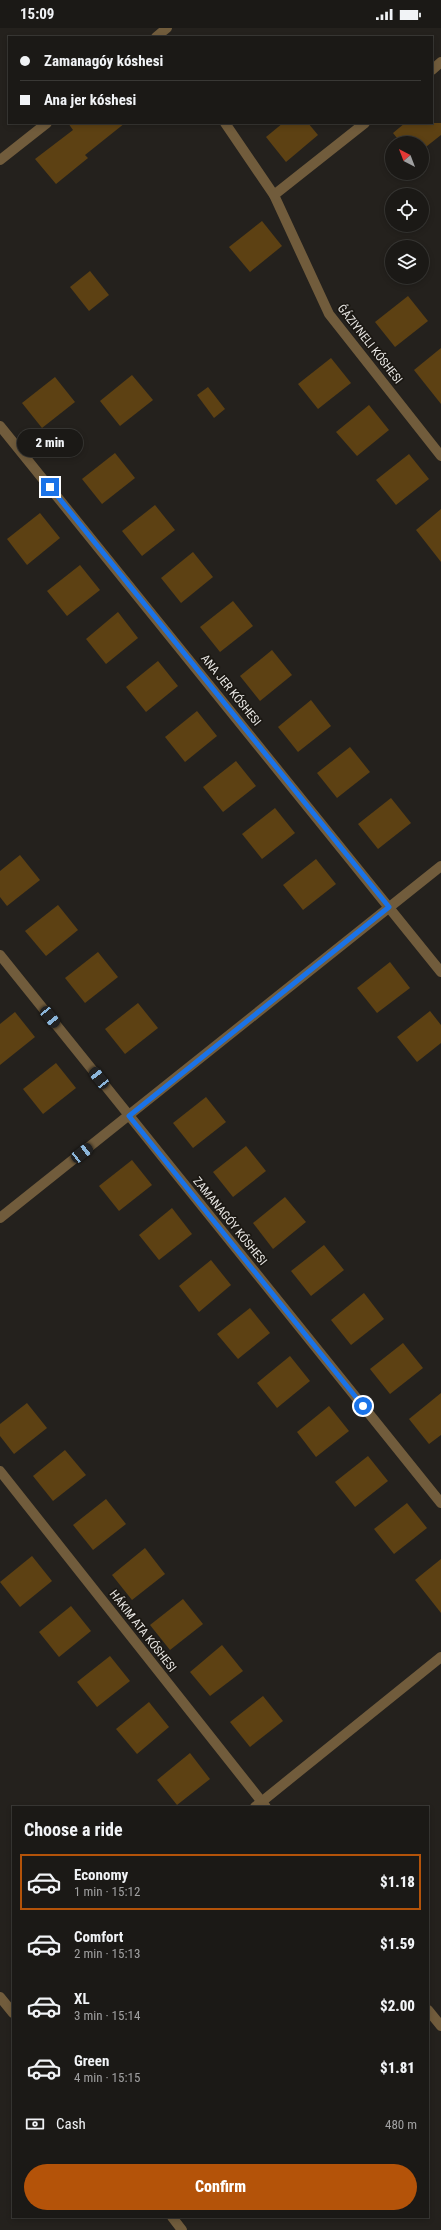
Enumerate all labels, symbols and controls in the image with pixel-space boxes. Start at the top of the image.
text: 15:09 [20,5,54,23]
text: Zamanagóy kóshesi [44,52,163,70]
text: Ana jer kóshesi [44,91,136,109]
north arrow [385,136,429,180]
map controls [385,136,429,284]
button: locate [385,188,429,232]
button: layers [385,240,429,284]
street label: ǴÁZIYNELI KÓSHESI [335,301,406,386]
callout: 2 min [17,429,83,457]
text: 2 min [36,435,64,450]
route end [41,478,59,496]
street label: ANA JER KÓSHESI [198,651,265,728]
car [38,1004,62,1030]
car [87,1065,111,1091]
car [69,1141,95,1165]
street label: ZAMANAGÓY KÓSHESI [190,1173,271,1268]
route start [354,1397,372,1415]
street label: HÁKIM ATA KÓSHESI [107,1587,180,1675]
text: Choose a ride [24,1819,123,1840]
icon: car [26,1864,62,1900]
text: Economy [74,1866,128,1884]
text: $1.18 [380,1873,415,1891]
text: 1 min · 15:12 [74,1884,140,1899]
icon: car [26,1926,62,1962]
text: Comfort [74,1928,123,1946]
text: $1.59 [380,1935,415,1953]
text: 2 min · 15:13 [74,1946,140,1961]
icon: car [26,1988,62,2024]
text: XL [74,1990,90,2008]
text: $2.00 [380,1997,415,2015]
text: 3 min · 15:14 [74,2008,140,2023]
icon: car [26,2050,62,2086]
text: Green [74,2052,109,2070]
text: $1.81 [380,2059,415,2077]
text: 4 min · 15:15 [74,2070,140,2085]
icon: cash [24,2113,46,2135]
text: Cash [56,2115,86,2133]
text: 480 m [385,2117,417,2132]
button: Confirm [24,2164,417,2210]

